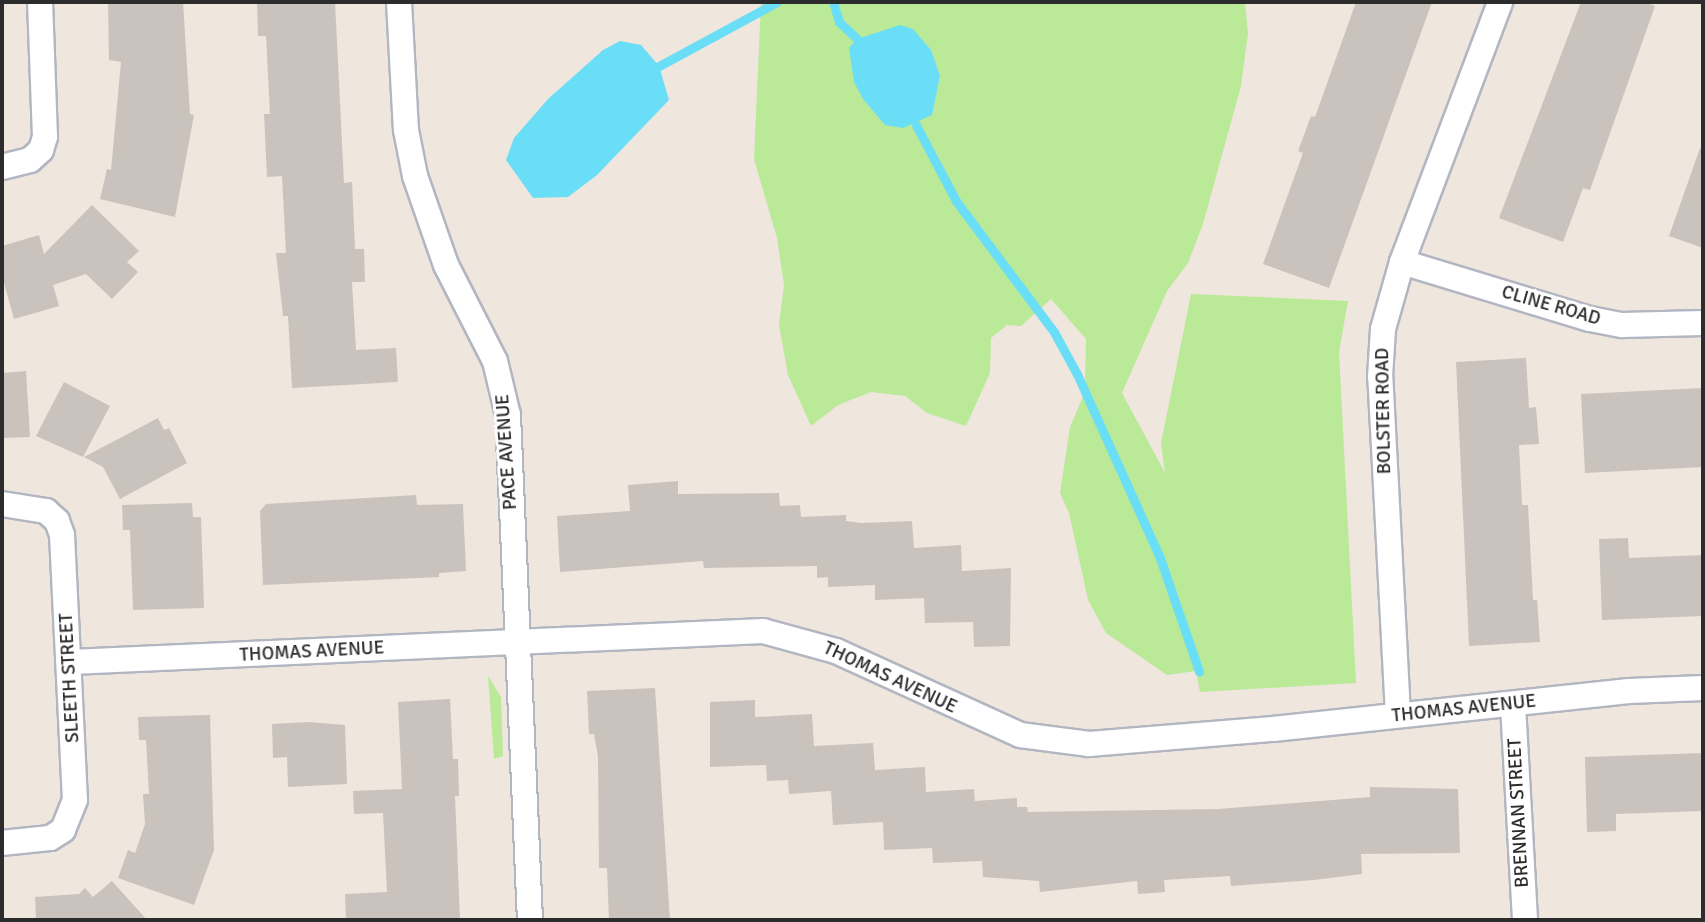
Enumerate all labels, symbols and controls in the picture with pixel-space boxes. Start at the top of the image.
street label: CLINE ROAD [1499,281,1603,331]
street label: BOLSTER ROAD [1371,347,1397,475]
street label: PACE AVENUE [492,393,522,511]
street label: SLEETH STREET [55,613,85,743]
street label: THOMAS AVENUE [239,637,385,667]
street label: THOMAS AVENUE [819,637,961,719]
street label: THOMAS AVENUE [1391,690,1537,728]
street label: BRENNAN STREET [1504,738,1534,888]

